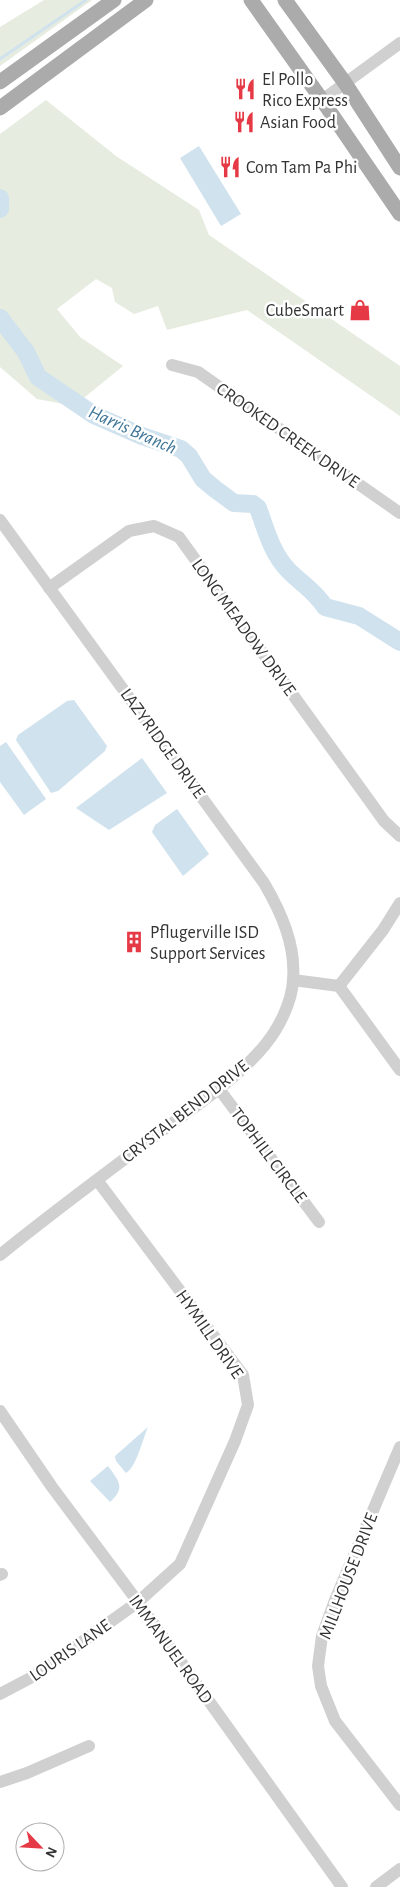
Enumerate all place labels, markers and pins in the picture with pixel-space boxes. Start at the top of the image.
place label: El Pollo Rico Express [262,71,348,110]
restaurant icon: El Pollo Rico Express [232,76,258,102]
restaurant icon: Asian Food [231,109,257,135]
place label: Asian Food [260,114,336,132]
restaurant icon: Com Tam Pa Phi [217,154,243,180]
place label: Com Tam Pa Phi [246,159,357,177]
shop icon: CubeSmart [347,297,373,323]
place label: CubeSmart [266,302,344,320]
place label: Pflugerville ISD Support Services [150,924,266,963]
building icon: Pflugerville ISD Support Services [121,929,147,955]

